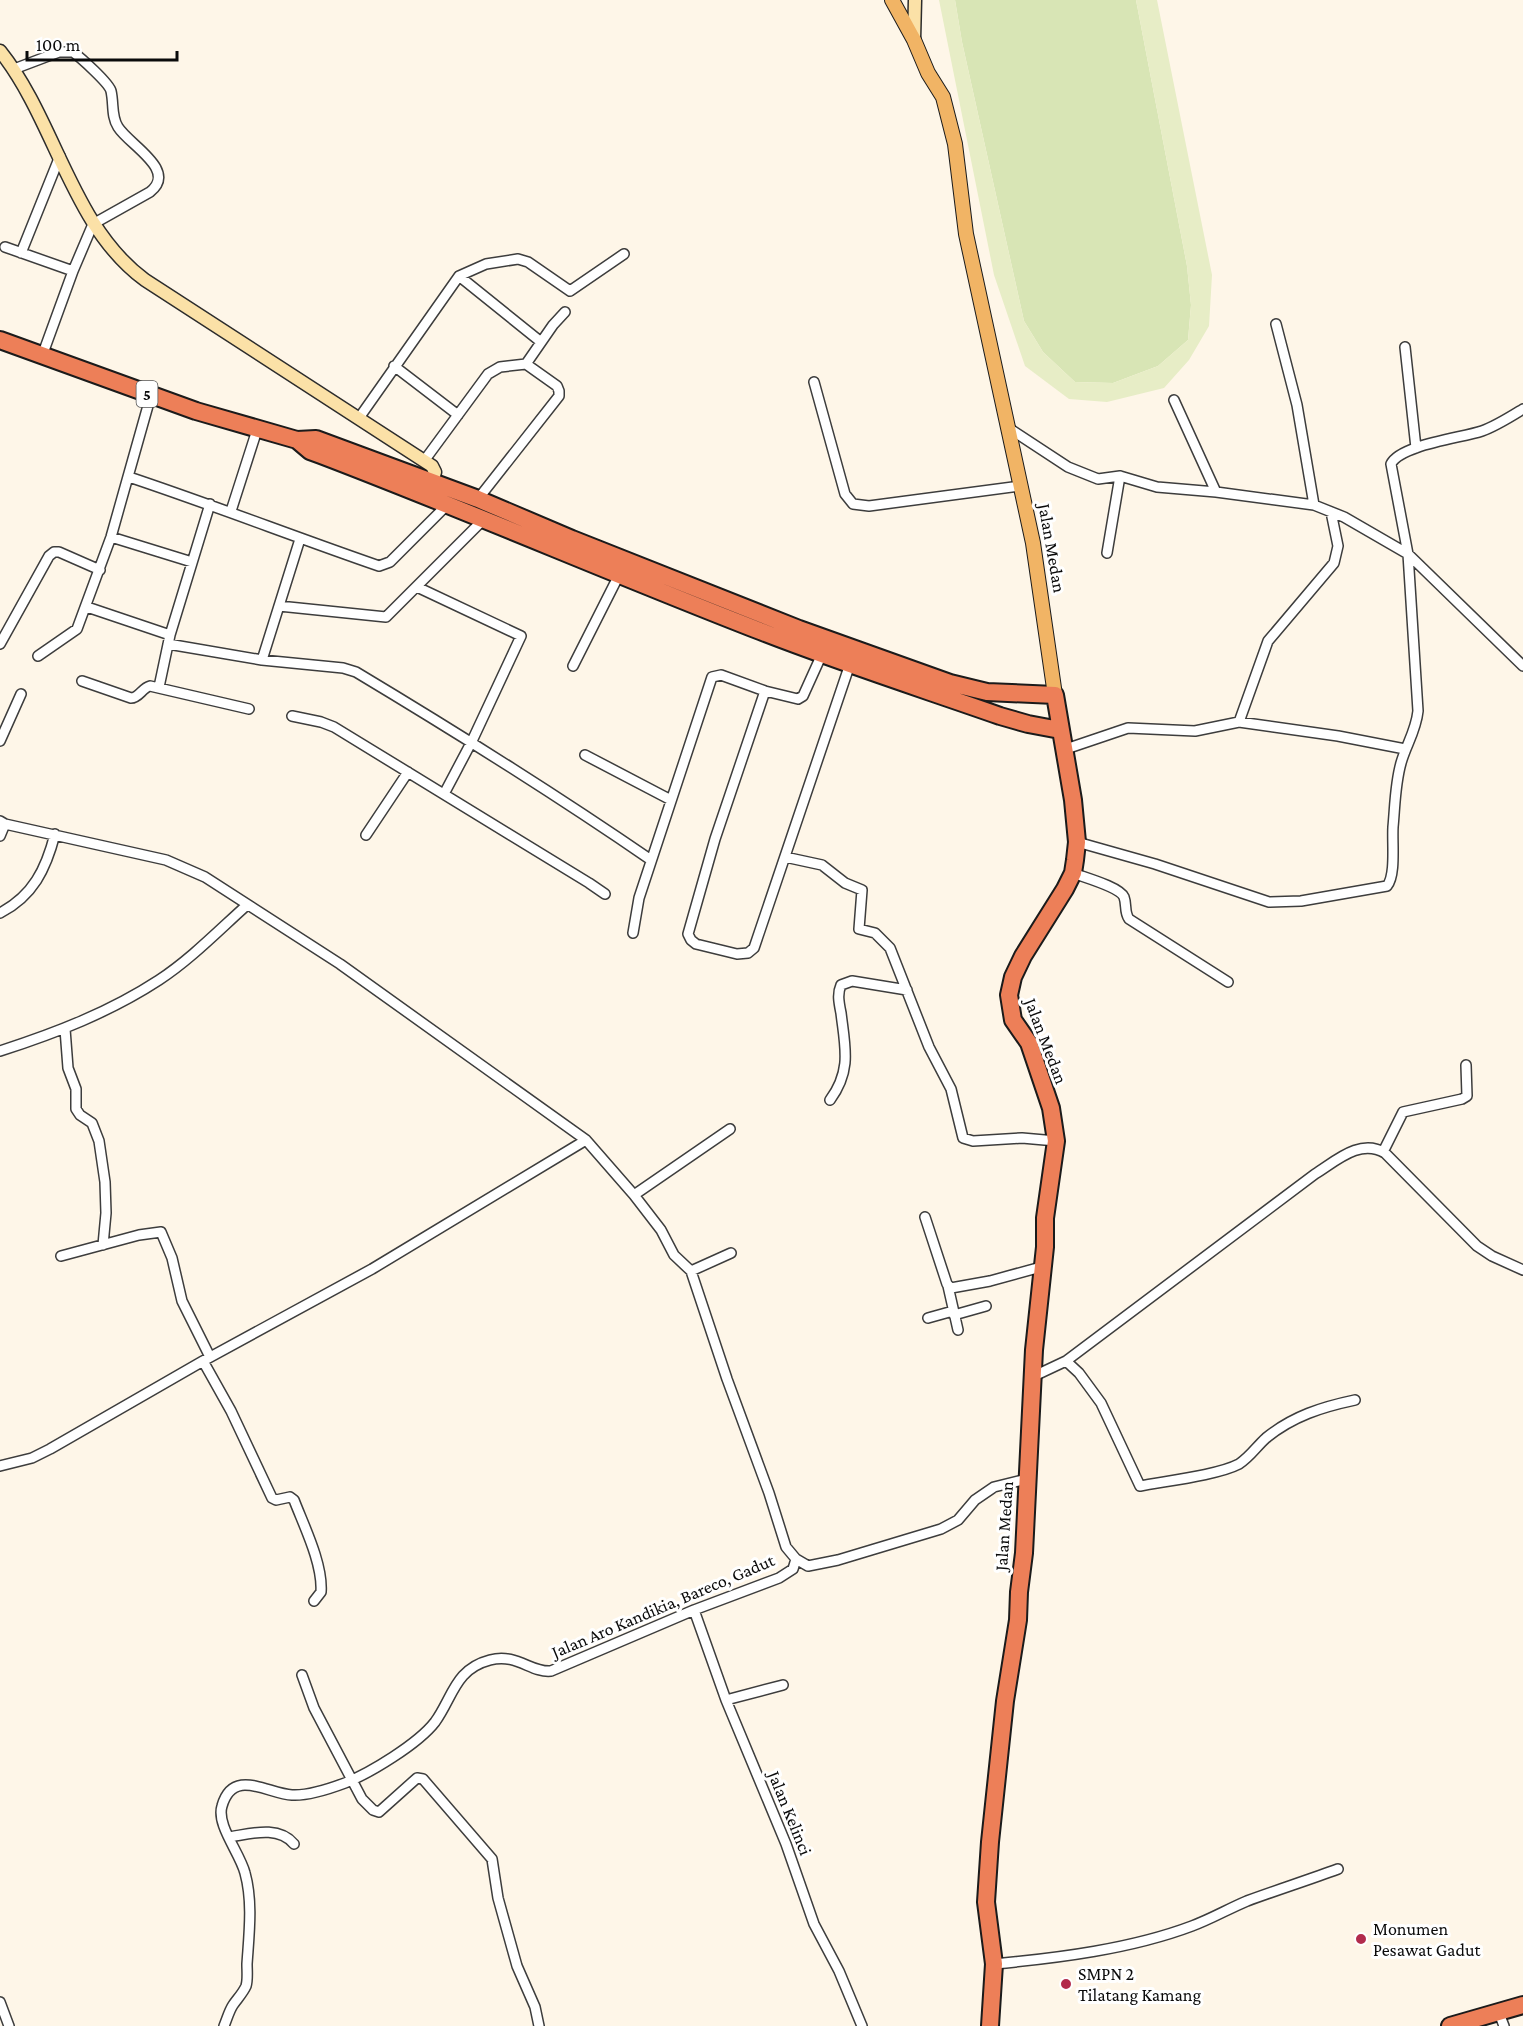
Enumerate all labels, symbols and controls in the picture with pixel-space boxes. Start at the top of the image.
scale bar [27,24,177,62]
text: 100 m [36,35,81,55]
road number: 5 [136,381,158,407]
street label: Jalan Medan [1034,500,1070,594]
street label: Jalan Medan [1020,993,1072,1087]
street label: Jalan Medan [991,1480,1017,1574]
street label: Jalan Aro Kandikia, Bareco, Gadut [547,1549,778,1663]
street label: Jalan Kelinci [763,1766,816,1858]
place label: Monumen Pesawat Gadut [1373,1919,1481,1960]
marker: Monumen Pesawat Gadut [1354,1932,1368,1946]
place label: SMPN 2 Tilatang Kamang [1078,1964,1201,2005]
marker: SMPN 2 Tilatang Kamang [1059,1977,1073,1991]

